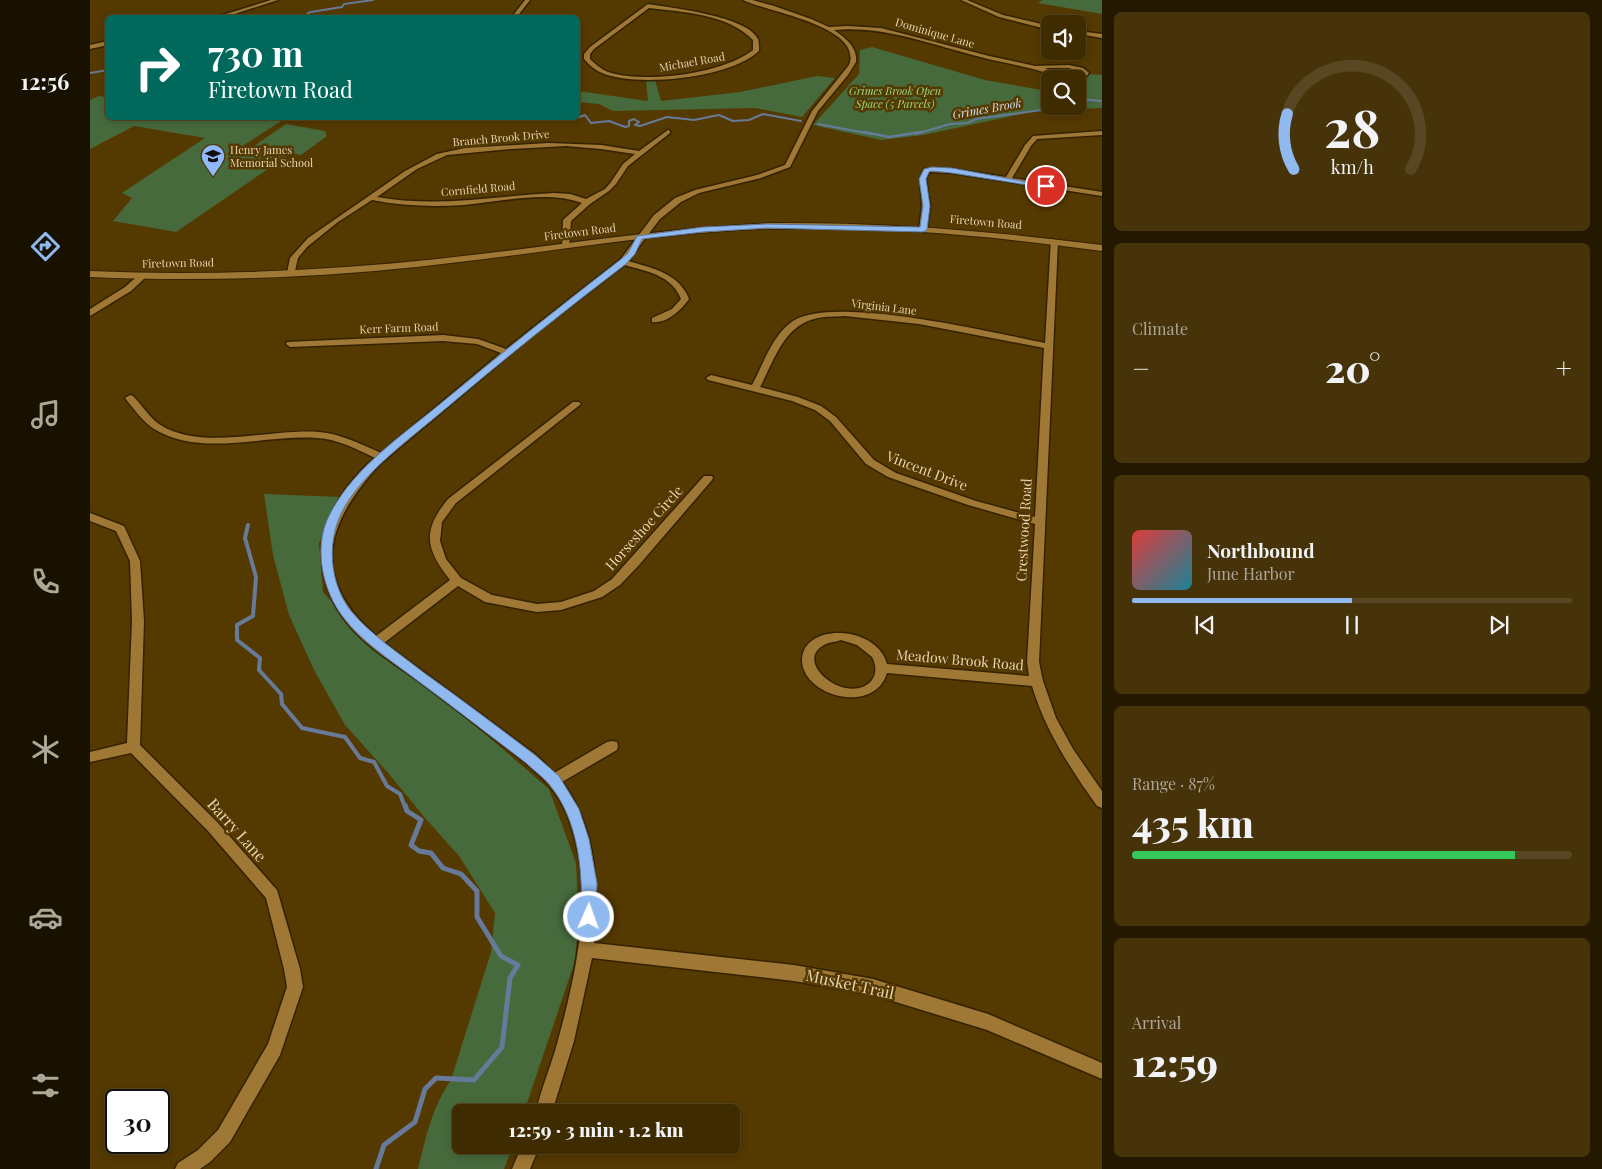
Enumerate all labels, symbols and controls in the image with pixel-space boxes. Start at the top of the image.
street label: Dominique Lane [894,14,977,51]
map controls [1041,15,1086,115]
button: sound [1041,15,1086,60]
text: 730 m [208,29,303,76]
icon: right [125,35,190,100]
street label: Michael Road [658,48,727,75]
text: 12:56 [21,66,69,96]
button: search [1041,70,1086,115]
text: Firetown Road [208,74,353,104]
park label: Grimes Brook Open Space (5 Parcels) [849,83,941,111]
text: 28 [1324,92,1380,161]
water label: Grimes Brook [951,94,1023,122]
street label: Branch Brook Drive [452,126,550,149]
place label: Henry James Memorial School [230,142,313,170]
school or university icon: Henry James Memorial School [200,143,226,177]
text: km/h [1331,155,1374,178]
pin [1025,165,1067,207]
icon: arrive [1032,172,1060,200]
street label: Cornfield Road [440,178,516,199]
street label: Firetown Road [949,211,1023,232]
street label: Firetown Road [543,220,617,243]
icon: directions [28,229,63,264]
street label: Firetown Road [142,254,215,271]
street label: Virginia Lane [850,295,918,318]
text: Climate [1132,318,1188,339]
street label: Kerr Farm Road [359,319,439,336]
text: 20° [1325,342,1381,393]
text: − [1132,349,1150,386]
text: + [1556,349,1572,386]
icon: music [28,397,63,432]
street label: Vincent Drive [883,446,971,495]
street label: Crestwood Road [1011,478,1036,582]
street label: Horseshoe Circle [601,481,687,574]
text: Northbound [1207,537,1315,563]
text: June Harbor [1207,563,1295,584]
icon: phone [28,564,63,599]
icon: previous [1191,611,1219,639]
icon: pause [1338,611,1366,639]
icon: next [1485,611,1513,639]
street label: Meadow Brook Road [895,644,1025,675]
icon: climate [28,732,63,767]
text: Range · 87% [1132,773,1215,794]
street label: Barry Lane [203,793,272,866]
text: 435 km [1132,797,1254,848]
position arrow [562,890,614,942]
icon: car [28,900,63,935]
street label: Musket Trail [804,964,897,1003]
text: Arrival [1132,1012,1181,1033]
text: 12:59 [1132,1036,1218,1087]
icon: filters [28,1068,63,1103]
speed limit sign: 30 [105,1089,170,1154]
text: 12:59 · 3 min · 1.2 km [508,1116,684,1142]

